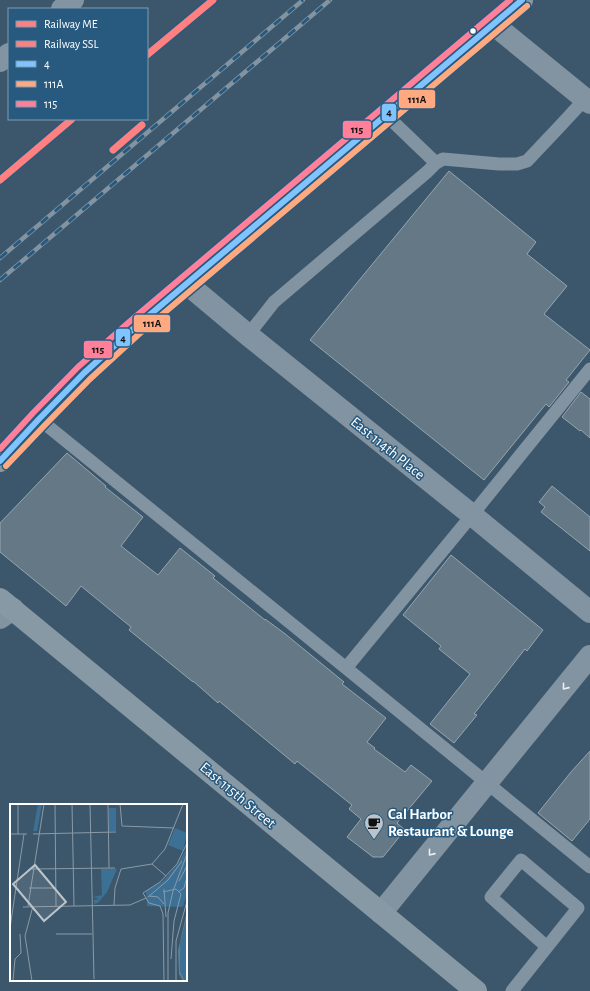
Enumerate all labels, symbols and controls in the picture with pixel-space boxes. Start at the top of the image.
legend [8,8,148,120]
text: Railway ME [44,18,98,31]
unlabelled marker [468,26,478,36]
text: Railway SSL [44,38,99,51]
text: 4 [44,58,50,70]
text: 111A [44,78,63,90]
line badge: 111A [398,89,436,109]
text: 111A [408,94,427,105]
text: 115 [44,98,57,110]
line badge: 4 [381,103,397,122]
text: 4 [386,107,392,118]
line badge: 115 [342,120,372,139]
text: 115 [351,124,364,135]
line badge: 111A [133,314,171,333]
text: 111A [143,318,162,329]
line badge: 4 [115,328,131,347]
text: 4 [120,333,126,344]
line badge: 115 [83,340,113,359]
text: 115 [92,344,105,355]
street label: East 114th Place [348,414,428,483]
one-way arrow [563,682,570,689]
street label: East 115th Street [197,760,279,831]
inset map [10,804,187,981]
place label: Cal Harbor Restaurant & Lounge [388,807,514,839]
cafe icon: Cal Harbor Restaurant & Lounge [363,812,385,840]
one-way arrow [428,848,435,855]

